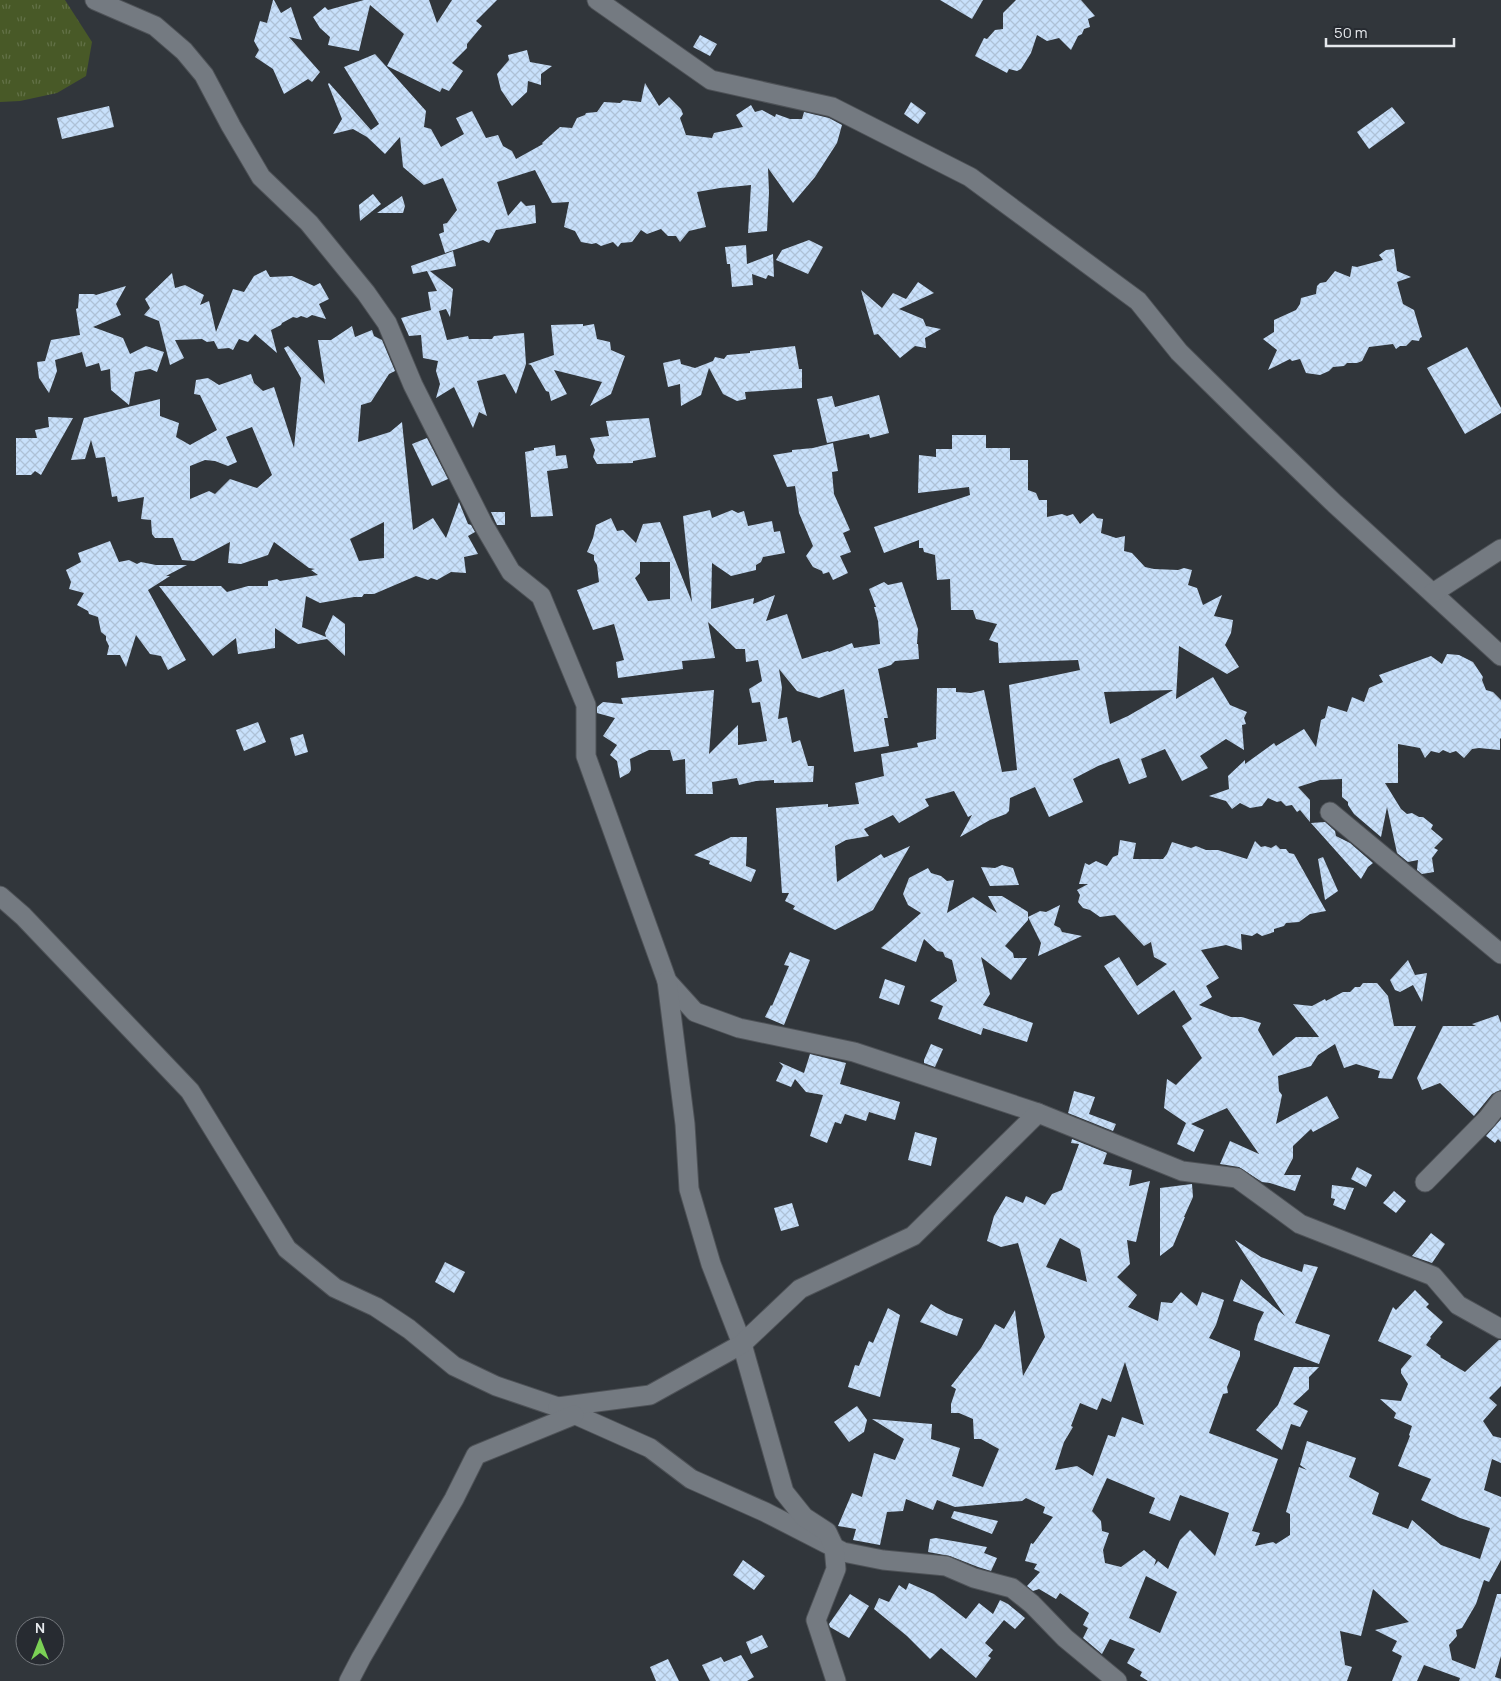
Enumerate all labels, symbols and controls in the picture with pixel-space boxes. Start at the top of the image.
scale bar [1326,15,1454,47]
text: 50 m [1334,22,1368,43]
north arrow [15,1616,65,1666]
text: N [35,1618,45,1637]

